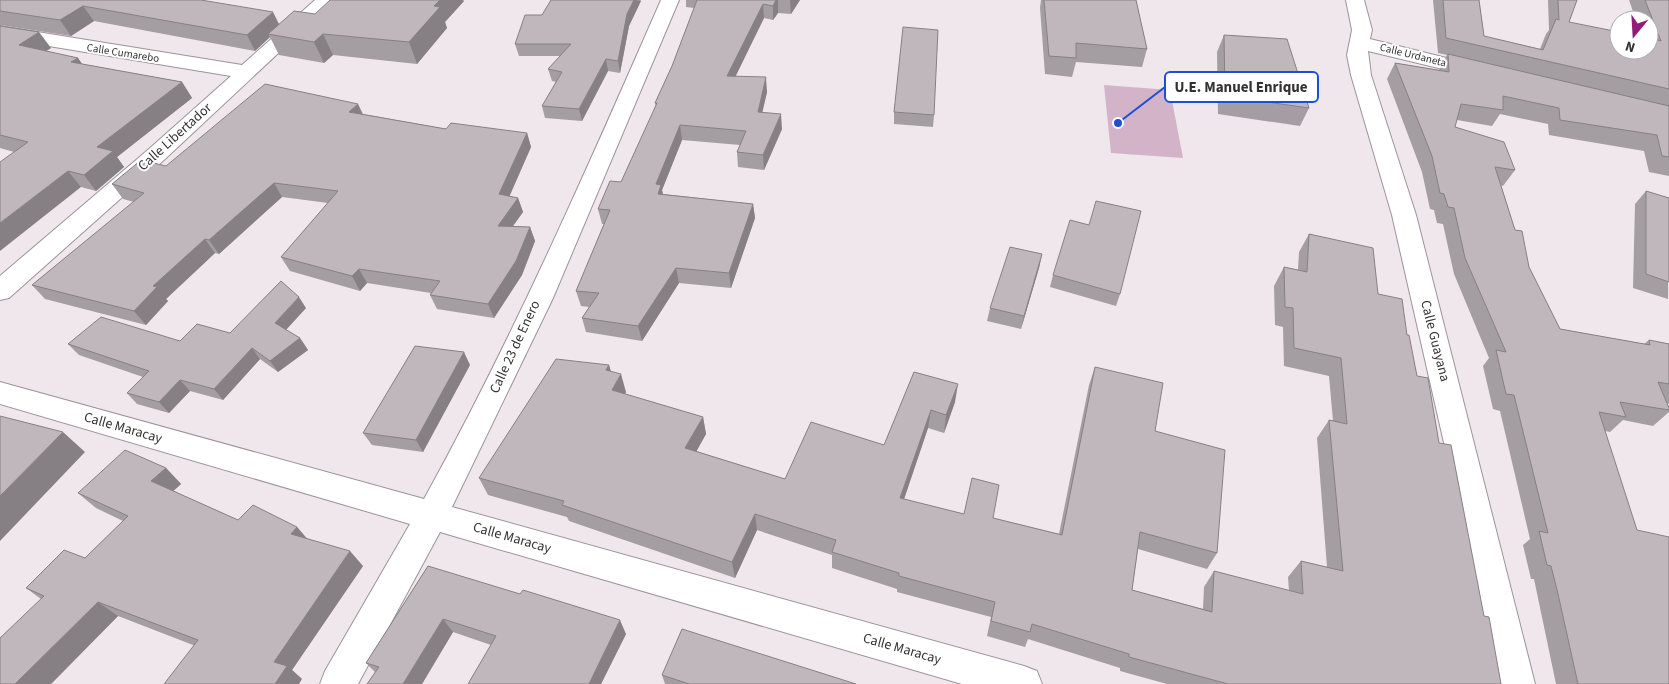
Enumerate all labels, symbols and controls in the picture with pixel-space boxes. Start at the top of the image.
north arrow [1609,10,1659,60]
text: N [1623,35,1638,57]
street label: Calle Cumarebo [86,40,160,66]
street label: Calle Urdaneta [1378,40,1448,70]
callout: U.E. Manuel Enrique [1165,72,1318,102]
text: U.E. Manuel Enrique [1174,77,1308,98]
street label: Calle Libertador [134,98,217,176]
street label: Calle 23 de Enero [485,297,545,397]
street label: Calle Guayana [1415,298,1455,384]
street label: Calle Maracay [82,407,165,449]
street label: Calle Maracay [471,517,554,559]
street label: Calle Maracay [861,628,944,670]

